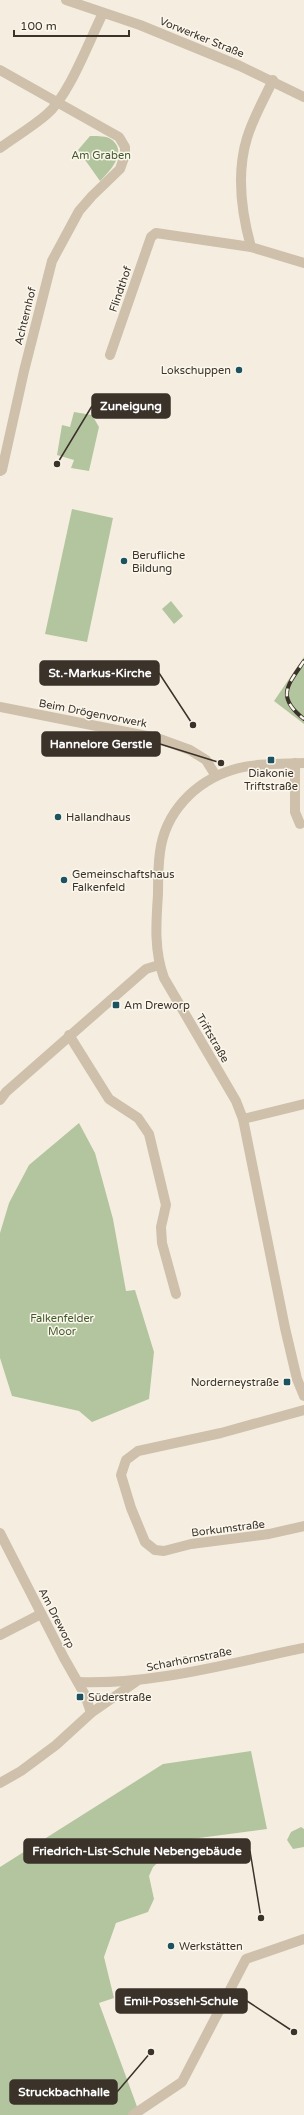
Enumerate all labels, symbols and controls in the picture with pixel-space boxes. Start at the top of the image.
scale bar [14,12,129,38]
street label: Vorwerker Straße [158,15,246,60]
text: 100 m [20,19,57,33]
park label: Am Graben [71,149,131,162]
street label: Flindthof [107,264,135,314]
street label: Achternhof [12,285,39,346]
place label: Lokschuppen [161,364,231,377]
marker: Lokschuppen [234,365,244,375]
callout: Zuneigung [92,394,170,418]
text: Zuneigung [100,399,162,414]
place label: Berufliche Bildung [132,549,185,575]
marker: Berufliche Bildung [119,556,129,566]
callout: St.-Markus-Kirche [40,661,159,685]
text: St.-Markus-Kirche [48,666,152,680]
street label: Beim Drögenvorwerk [38,697,148,730]
callout: Hannelore Gerstle [42,732,160,756]
text: Hannelore Gerstle [50,737,152,751]
marker: Diakonie Triftstraße [266,755,276,765]
place label: Diakonie Triftstraße [244,767,298,793]
place label: Hallandhaus [66,811,131,824]
marker: Hallandhaus [53,812,63,822]
place label: Gemeinschaftshaus Falkenfeld [72,868,175,894]
marker: Gemeinschaftshaus Falkenfeld [59,875,69,885]
place label: Am Dreworp [124,999,190,1012]
marker: Am Dreworp [111,1000,121,1010]
street label: Triftstraße [193,1012,232,1065]
park label: Falkenfelder Moor [30,1312,95,1338]
place label: Norderneystraße [191,1376,279,1389]
marker: Norderneystraße [282,1377,292,1387]
street label: Borkumstraße [191,1518,266,1539]
street label: Am Dreworp [36,1586,77,1651]
street label: Scharhörnstraße [145,1645,233,1674]
place label: Süderstraße [88,1691,152,1704]
marker: Süderstraße [75,1692,85,1702]
callout: Friedrich-List-Schule Nebengebäude [24,1839,250,1863]
text: Friedrich-List-Schule Nebengebäude [32,1844,242,1859]
place label: Werkstätten [179,1940,243,1953]
marker: Werkstätten [166,1941,176,1951]
callout: Emil-Possehl-Schule [116,1989,247,2013]
text: Emil-Possehl-Schule [124,1994,239,2008]
callout: Struckbachhalle [10,2080,117,2104]
text: Struckbachhalle [18,2085,110,2099]

